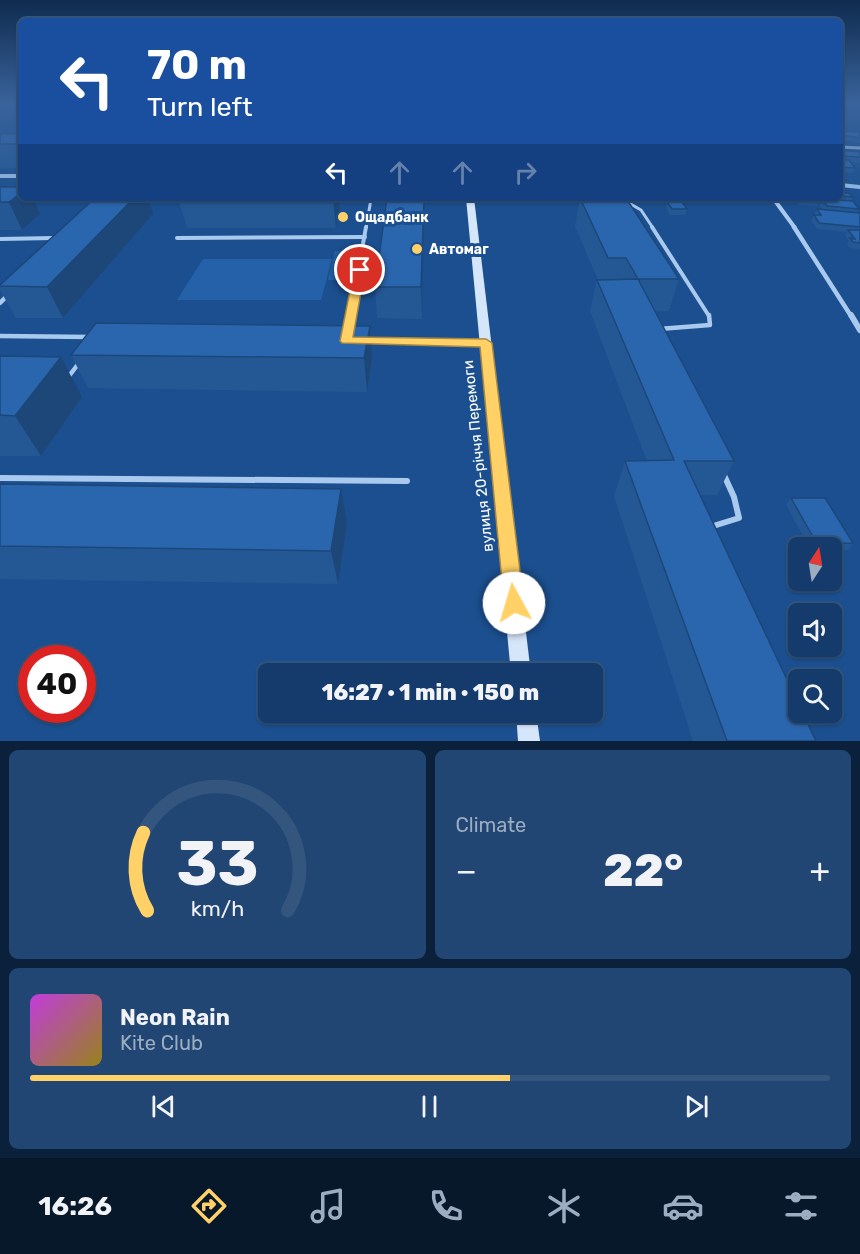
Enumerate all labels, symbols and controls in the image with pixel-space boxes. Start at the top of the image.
text: 70 m [147,40,247,90]
icon: left [48,42,126,120]
text: Turn left [147,91,252,123]
icon: left [320,156,353,189]
icon: ahead [383,156,416,189]
icon: ahead [446,156,479,189]
icon: right [509,156,542,189]
place label: Ощадбанк [355,209,429,226]
marker: Ощадбанк [336,210,350,224]
place label: Автомаг [429,241,489,258]
marker: Автомаг [410,242,424,256]
pin [334,244,385,295]
icon: arrive [343,253,376,286]
street label: вулиця 20-річчя Перемоги [459,359,497,553]
north arrow [788,537,842,591]
map controls [788,537,842,723]
position arrow [482,571,546,635]
button: sound [788,603,842,657]
speed limit sign: 40 [18,645,96,723]
button: search [788,669,842,723]
text: 16:27 · 1 min · 150 m [322,679,539,706]
text: Climate [456,813,526,837]
text: 33 [176,827,258,901]
text: 22° [603,844,683,897]
text: − [456,851,477,890]
text: + [809,851,830,890]
text: km/h [190,897,244,922]
text: Neon Rain [120,1004,230,1031]
text: Kite Club [120,1031,203,1055]
icon: previous [147,1090,180,1123]
icon: pause [413,1090,446,1123]
icon: next [680,1090,713,1123]
icon: directions [188,1185,230,1227]
icon: music [307,1185,349,1227]
icon: phone [425,1185,467,1227]
icon: climate [543,1185,585,1227]
icon: car [662,1185,704,1227]
icon: filters [780,1185,822,1227]
text: 16:26 [38,1190,112,1222]

